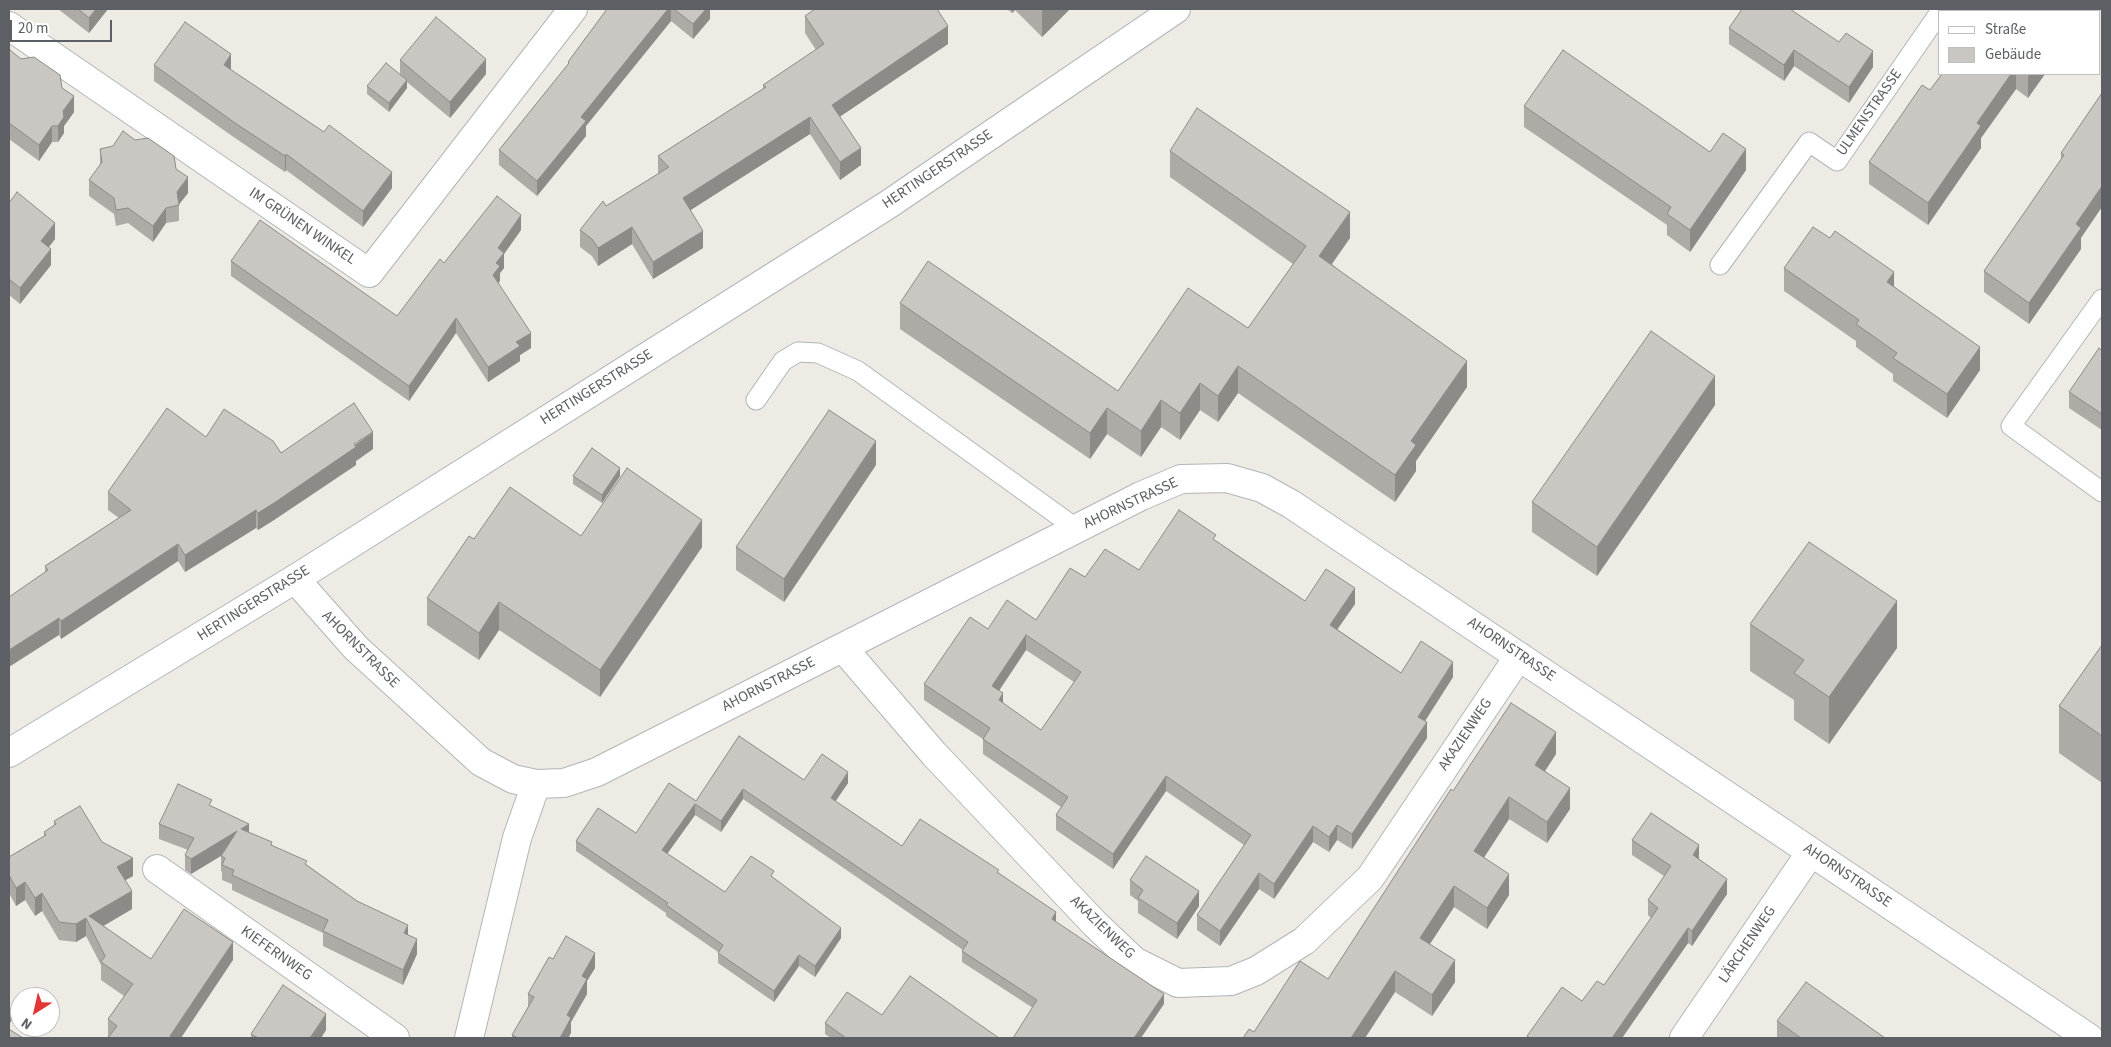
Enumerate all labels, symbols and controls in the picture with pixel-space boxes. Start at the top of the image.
scale bar [12,10,115,42]
legend [1938,10,2101,75]
text: 20 m [18,18,48,39]
text: Straße [1985,19,2026,40]
text: Gebäude [1985,44,2041,65]
street label: ULMENSTRASSE [1833,66,1907,160]
street label: HERTINGERSTRASSE [879,126,997,214]
street label: IM GRÜNEN WINKEL [245,185,359,269]
street label: HERTINGERSTRASSE [537,346,657,430]
street label: AHORNSTRASSE [1081,474,1181,534]
street label: HERTINGERSTRASSE [194,562,314,646]
street label: AHORNSTRASSE [317,607,403,693]
street label: AHORNSTRASSE [1464,614,1558,686]
street label: AHORNSTRASSE [719,654,819,716]
street label: AKAZIENWEG [1435,695,1497,775]
street label: AHORNSTRASSE [1800,840,1894,912]
street label: AKAZIENWEG [1066,893,1138,963]
street label: LÄRCHENWEG [1716,903,1780,987]
street label: KIEFERNWEG [237,923,315,985]
north arrow [10,987,60,1037]
text: N [17,1013,37,1034]

